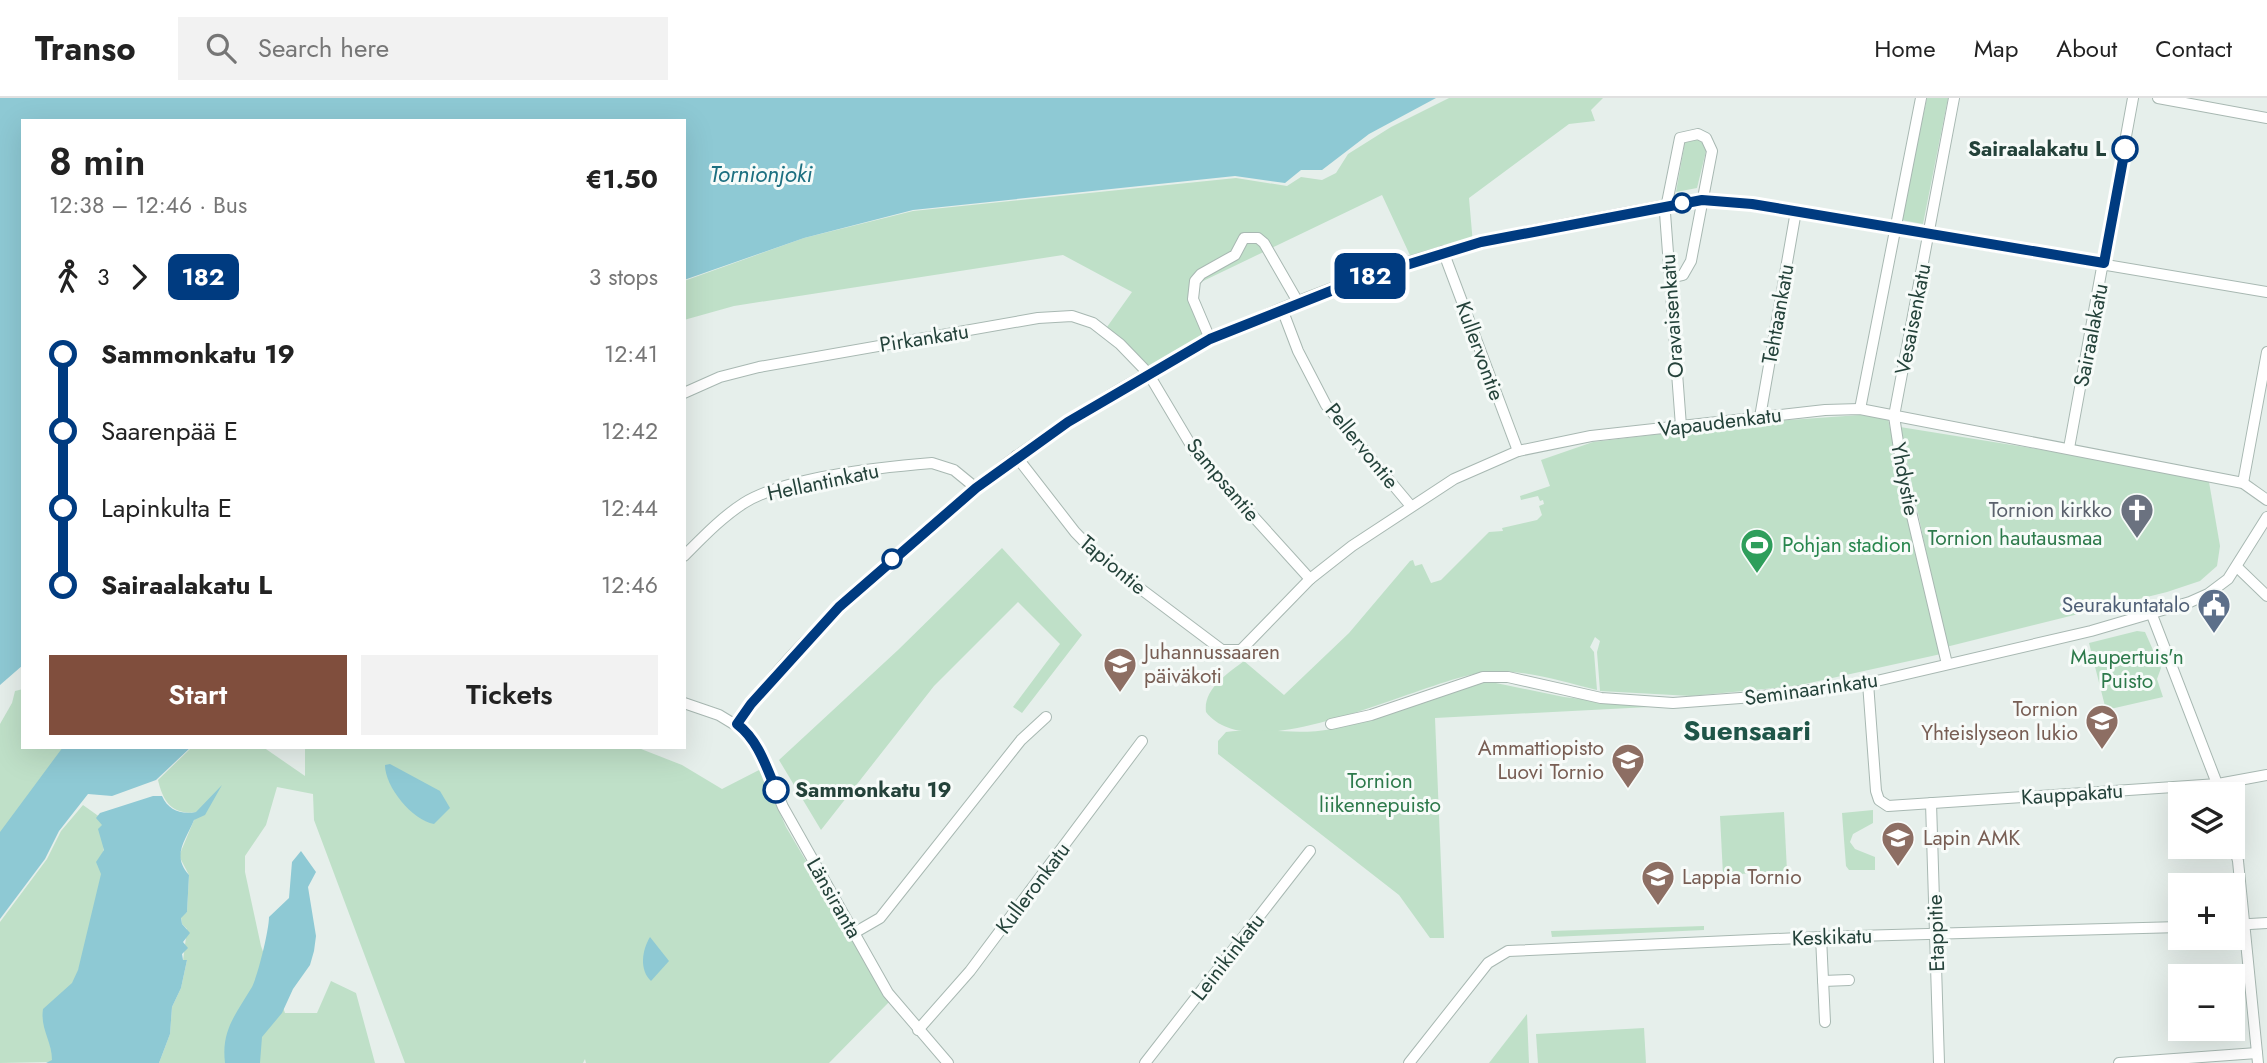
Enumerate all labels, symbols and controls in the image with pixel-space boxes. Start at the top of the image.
search box [178,17,668,80]
text: Transo [35,25,136,72]
icon: search [202,29,240,67]
text: Search here [258,29,389,67]
text: Home [1874,31,1936,66]
text: Map [1974,31,2018,66]
text: About [2056,31,2117,66]
text: Contact [2155,31,2232,66]
text: 8 min [49,134,146,189]
place label: Sairaalakatu L [1968,134,2106,164]
marker: Sairaalakatu L [2112,136,2138,162]
water label: Tornionjoki [710,157,814,191]
text: €1.50 [585,160,658,198]
text: 12:38 – 12:46 · Bus [49,188,247,222]
unlabelled marker [1672,193,1692,213]
line badge: 182 [1330,253,1410,299]
street label: Oravaisenkatu [1653,253,1691,379]
icon: walk [49,258,87,296]
icon: forward [120,258,158,296]
text: 182 [1348,258,1392,293]
text: 182 [182,259,225,294]
text: 3 [97,260,110,294]
text: 3 stops [589,260,658,294]
street label: Vesaisenkatu [1888,261,1938,377]
street label: Tehtaankatu [1754,262,1802,366]
street label: Sairaalakatu [2066,281,2116,389]
street label: Kullervontie [1448,297,1512,405]
street label: Pirkankatu [877,316,971,360]
text: Sammonkatu 19 [101,335,295,373]
text: 12:41 [604,337,658,371]
street label: Pellervontie [1318,397,1406,496]
street label: Vapaudenkatu [1657,400,1783,444]
text: Saarenpää E [101,412,238,450]
text: 12:42 [601,414,658,448]
street label: Sampsantie [1179,432,1267,528]
street label: Yhdystie [1883,440,1927,518]
street label: Hellantinkatu [764,456,882,508]
text: Lapinkulta E [101,489,232,527]
text: 12:44 [601,491,658,525]
church icon: Tornion kirkko [2118,491,2156,540]
place label: Tornion kirkko [1989,495,2112,525]
park label: Tornion hautausmaa [1928,523,2102,553]
sports icon: Pohjan stadion [1738,526,1776,575]
street label: Tapiontie [1073,528,1153,602]
place label: Pohjan stadion [1782,530,1912,560]
unlabelled marker [882,549,902,569]
text: Sairaalakatu L [101,566,272,604]
text: 12:46 [601,568,658,602]
public building icon: Seurakuntatalo [2195,586,2233,635]
place label: Seurakuntatalo [2062,590,2190,620]
place label: Juhannussaaren päiväkoti [1141,637,1280,691]
park label: Maupertuis'n Puisto [2070,642,2184,696]
school or university icon: Juhannussaaren päiväkoti [1101,645,1139,694]
button: Start [49,655,347,735]
button: Tickets [361,655,658,735]
street label: Seminaarinkatu [1742,665,1880,713]
place label: Tornion Yhteislyseon lukio [1921,694,2078,748]
school or university icon: Tornion Yhteislyseon lukio [2083,702,2121,751]
district label: Suensaari [1683,710,1811,751]
place label: Ammattiopisto Luovi Tornio [1478,733,1604,787]
school or university icon: Ammattiopisto Luovi Tornio [1609,741,1647,790]
park label: Tornion liikennepuisto [1319,766,1441,820]
place label: Sammonkatu 19 [795,775,952,805]
street label: Kauppakatu [2020,775,2124,813]
marker: Sammonkatu 19 [763,777,789,803]
map controls [2168,782,2245,1041]
button: layers [2168,782,2245,859]
school or university icon: Lapin AMK [1879,819,1917,868]
place label: Lapin AMK [1923,823,2020,853]
street label: Kulleronkatu [989,836,1077,940]
street label: Länsiranta [799,852,869,944]
school or university icon: Lappia Tornio [1639,858,1677,907]
place label: Lappia Tornio [1682,862,1802,892]
button: + [2168,873,2245,950]
street label: Etappitie [1920,894,1952,972]
street label: Leinikinkatu [1184,907,1272,1007]
street label: Keskikatu [1791,921,1873,953]
button: − [2168,964,2245,1041]

